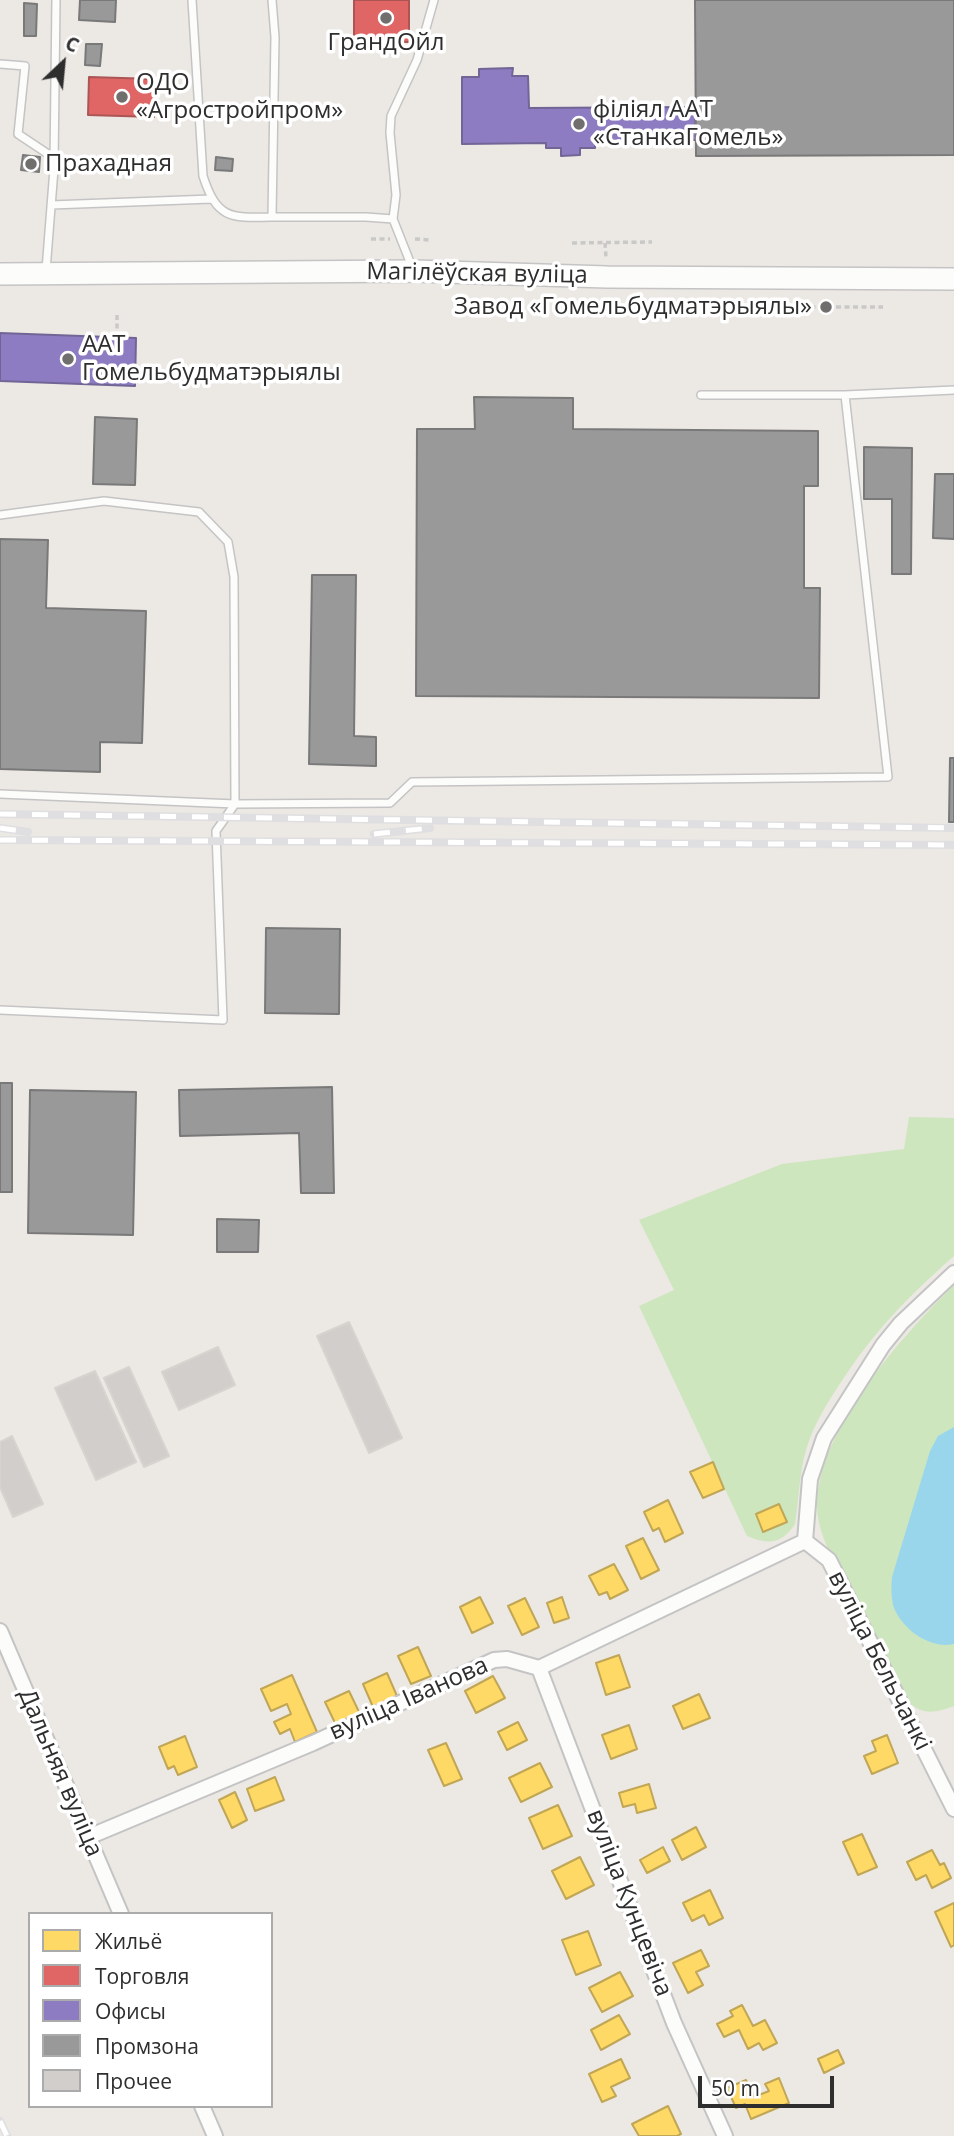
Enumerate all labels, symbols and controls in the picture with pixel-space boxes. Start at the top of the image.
marker: ГрандОйл [378,10,394,26]
north arrow [28,28,98,98]
place label: ГрандОйл [327,29,445,57]
text: С [61,30,83,58]
place label: ОДО «Агростройпром» [136,69,343,125]
marker: ОДО «Агростройпром» [114,89,130,105]
place label: філіял ААТ «СтанкаГомель» [593,96,783,152]
marker: філіял ААТ «СтанкаГомель» [571,116,587,132]
place label: Прахадная [45,150,172,178]
marker: Прахадная [23,156,39,172]
street label: Магілёўская вуліца [366,258,588,290]
place label: Завод «Гомельбудматэрыялы» [454,293,812,321]
marker: Завод «Гомельбудматэрыялы» [818,299,834,315]
place label: ААТ Гомельбудматэрыялы [82,331,341,387]
marker: ААТ Гомельбудматэрыялы [60,351,76,367]
street label: вуліца Бельчанкі [821,1566,937,1756]
street label: вуліца Іванова [325,1651,493,1747]
street label: Дальняя вуліца [12,1685,108,1861]
street label: вуліца Кунцевіча [580,1805,678,2001]
legend [28,1912,273,2108]
text: Жильё [95,1927,162,1955]
text: Торговля [95,1962,189,1990]
text: Офисы [95,1997,166,2025]
text: Промзона [95,2032,199,2060]
scale bar [702,2062,838,2106]
text: Прочее [95,2067,172,2095]
text: 50 m [711,2074,760,2102]

